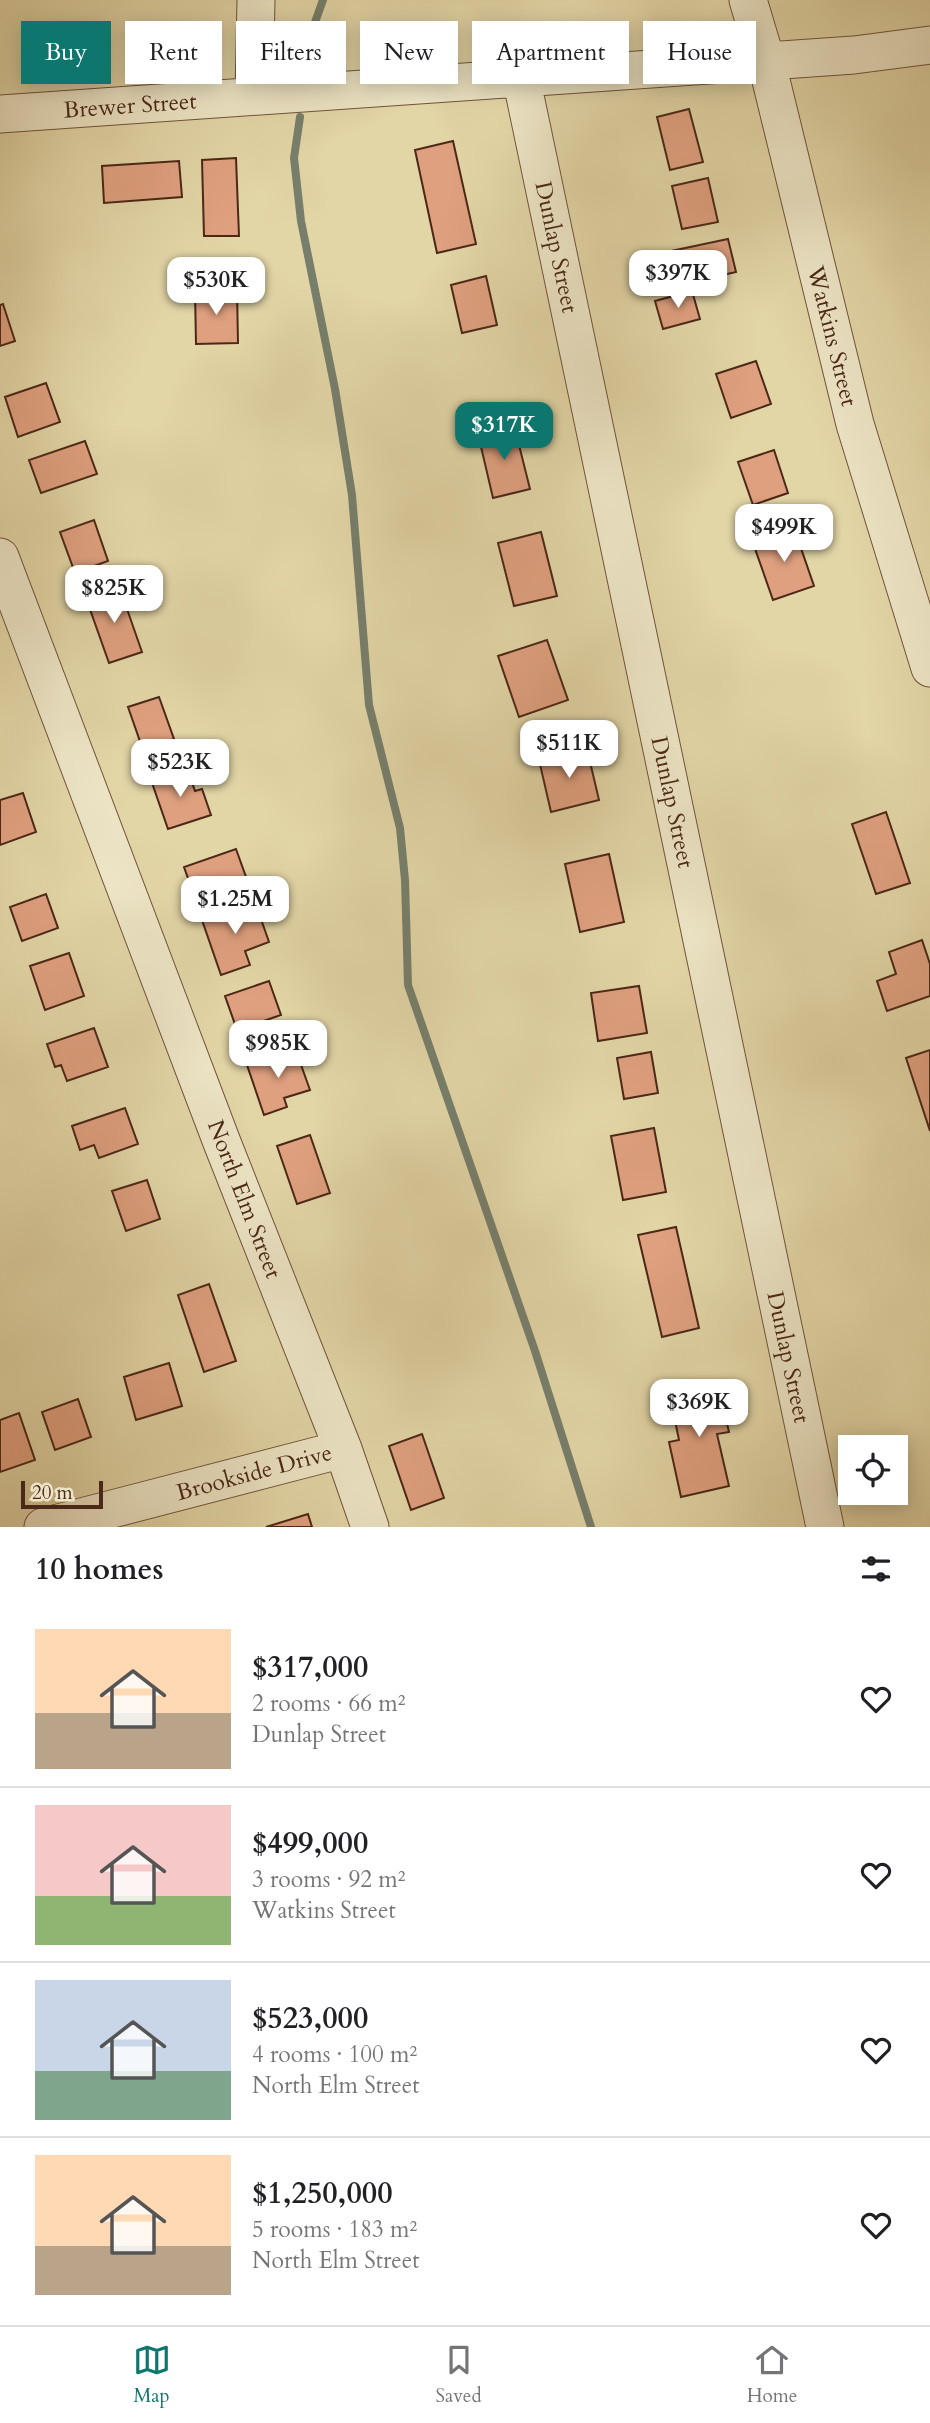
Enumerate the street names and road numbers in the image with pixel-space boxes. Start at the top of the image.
street label: Brewer Street [62,85,198,126]
street label: Dunlap Street [527,178,586,316]
street label: Watkins Street [800,262,865,410]
street label: Dunlap Street [643,733,702,871]
street label: North Elm Street [200,1115,289,1283]
street label: Dunlap Street [759,1288,818,1426]
street label: Brookside Drive [173,1437,335,1508]

